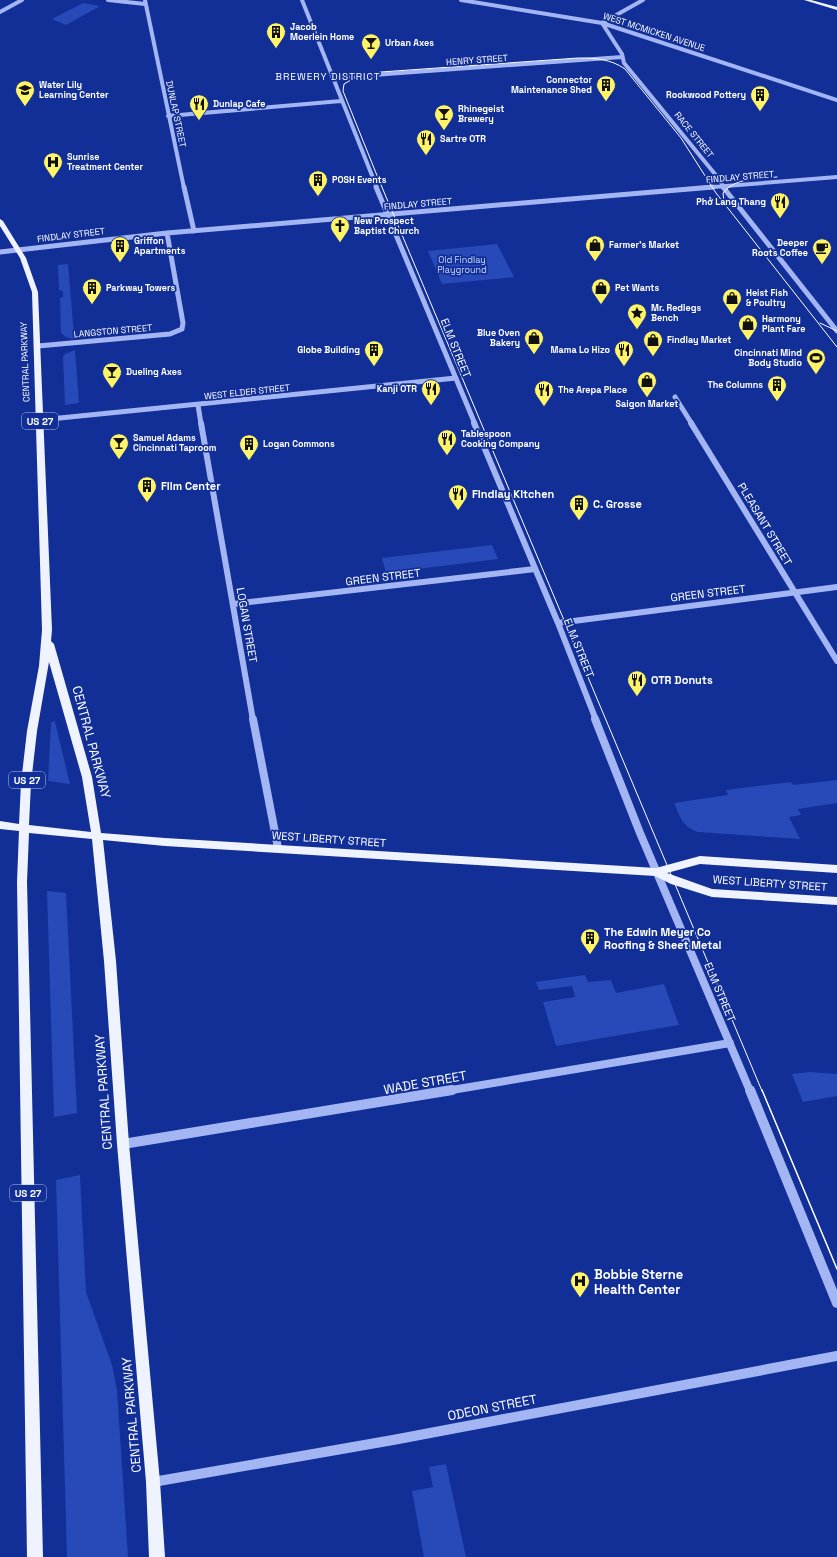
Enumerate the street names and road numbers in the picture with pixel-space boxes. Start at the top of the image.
street label: WEST MCMICKEN AVENUE [602,10,706,54]
street label: HENRY STREET [446,52,509,68]
street label: DUNLAP STREET [163,80,189,149]
street label: RACE STREET [672,109,717,161]
street label: FINDLAY STREET [705,168,775,186]
street label: FINDLAY STREET [383,195,453,213]
street label: FINDLAY STREET [36,225,106,245]
street label: ELM STREET [438,316,475,380]
street label: CENTRAL PARKWAY [18,321,32,402]
street label: LANGSTON STREET [73,322,153,340]
street label: WEST ELDER STREET [203,381,291,402]
road number: US 27 [22,413,58,429]
street label: PLEASANT STREET [735,480,796,568]
street label: GREEN STREET [345,565,422,589]
street label: GREEN STREET [670,581,747,605]
street label: LOGAN STREET [233,586,261,664]
street label: ELM STREET [561,616,598,680]
street label: CENTRAL PARKWAY [68,684,115,800]
road number: US 27 [9,772,45,788]
street label: WEST LIBERTY STREET [271,828,387,850]
street label: WEST LIBERTY STREET [712,872,828,894]
street label: ELM STREET [701,960,739,1024]
street label: CENTRAL PARKWAY [91,1033,116,1150]
street label: WADE STREET [382,1067,468,1098]
road number: US 27 [10,1185,46,1201]
street label: CENTRAL PARKWAY [118,1356,145,1473]
street label: ODEON STREET [446,1390,539,1424]

